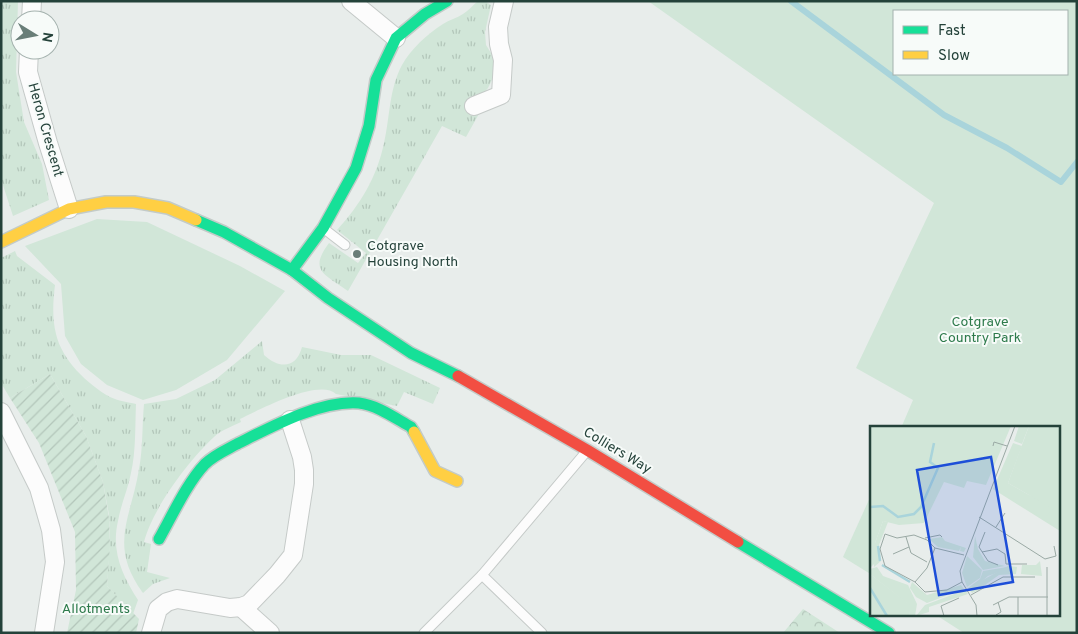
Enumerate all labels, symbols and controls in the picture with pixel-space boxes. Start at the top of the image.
north arrow [10,10,60,60]
legend [893,10,1068,75]
text: Fast [938,22,966,41]
text: N [37,31,56,43]
text: Slow [938,47,970,66]
street label: Heron Crescent [23,81,67,179]
place label: Cotgrave Housing North [367,238,458,271]
marker: Cotgrave Housing North [351,248,363,260]
park label: Cotgrave Country Park [939,314,1021,347]
street label: Colliers Way [580,424,654,478]
inset map [870,426,1060,616]
park label: Allotments [62,601,130,618]

